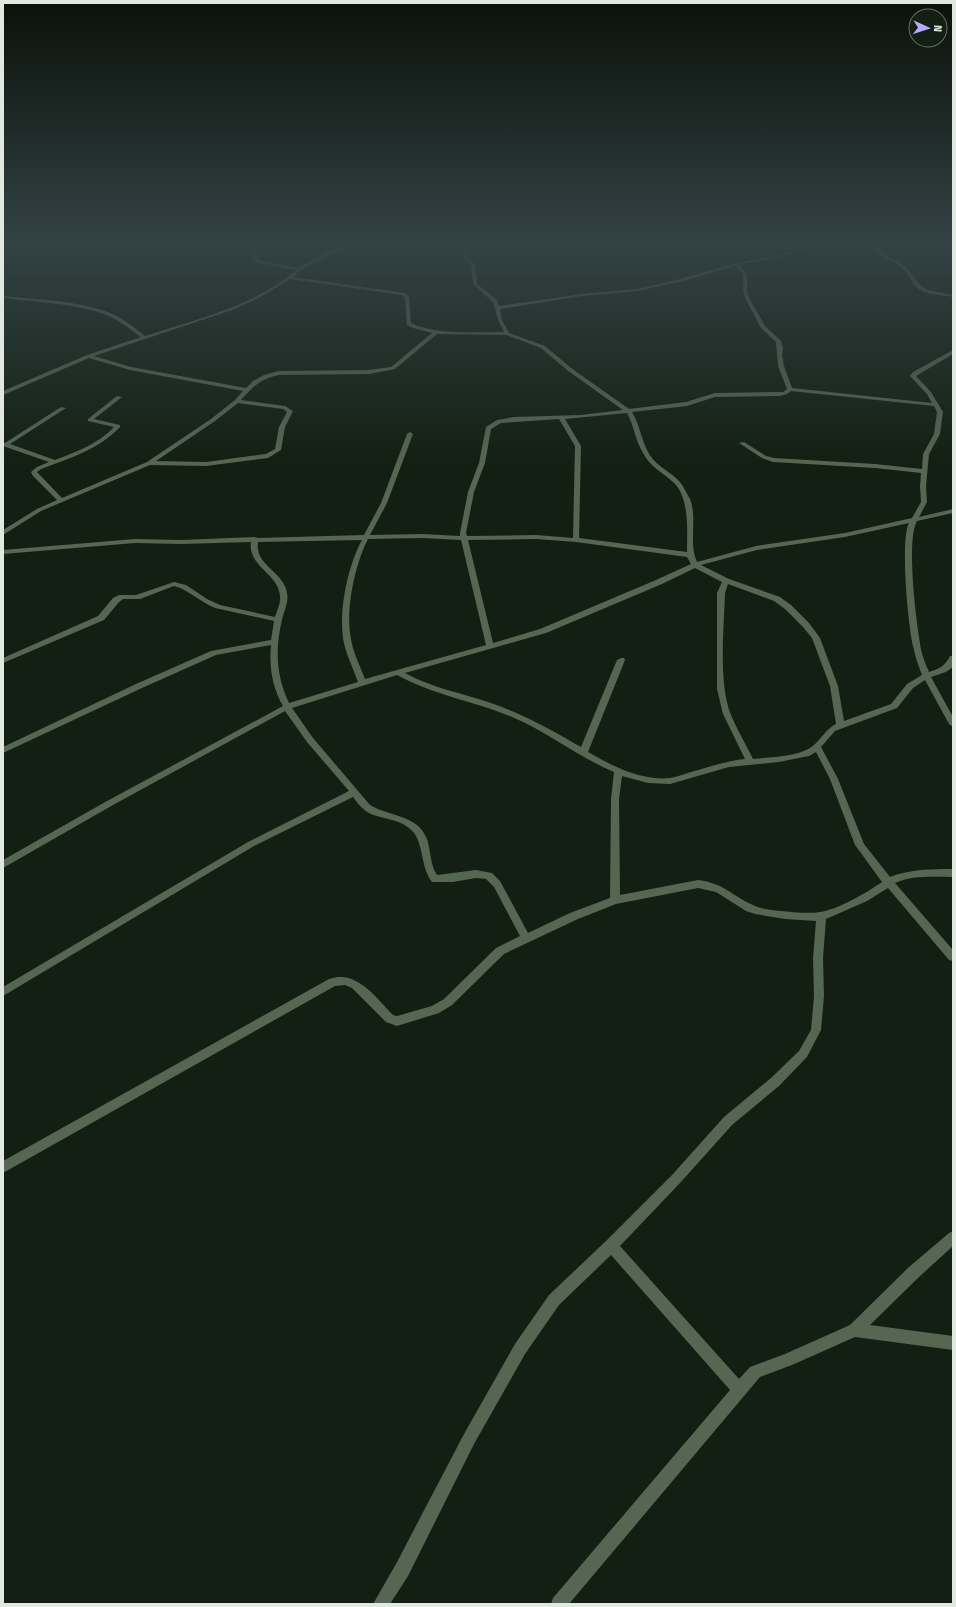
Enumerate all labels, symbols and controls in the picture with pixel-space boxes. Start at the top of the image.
north arrow [908,8,948,48]
text: N [931,25,944,32]

